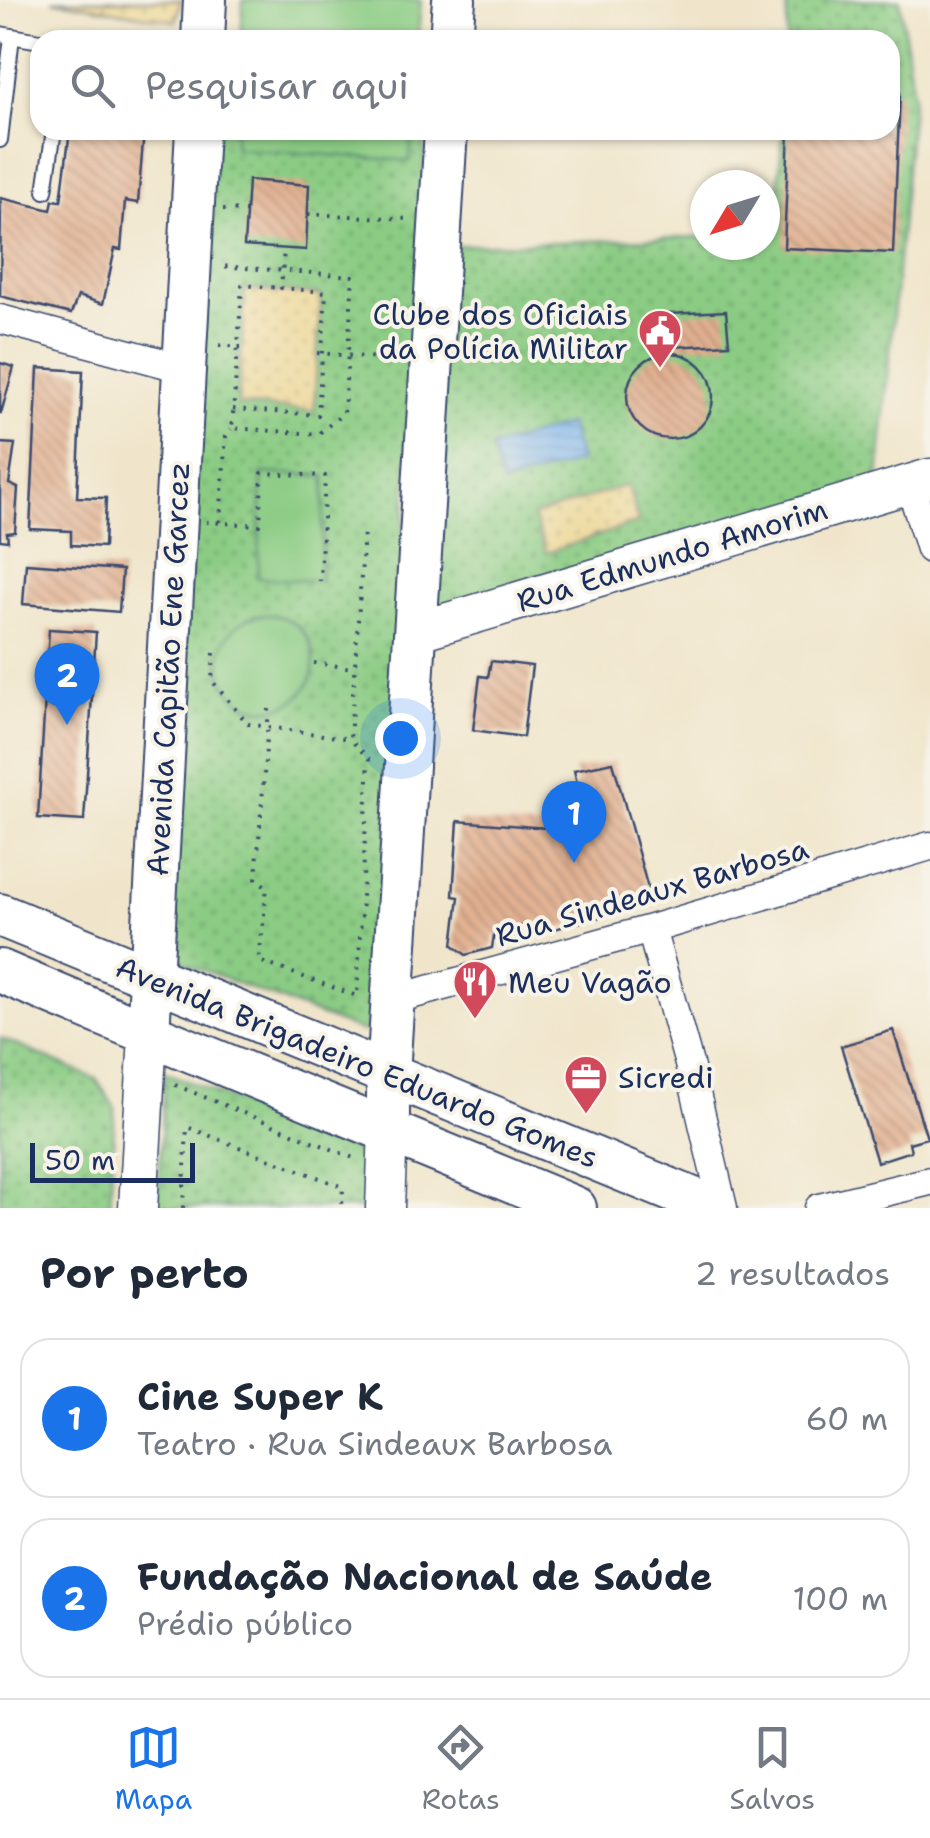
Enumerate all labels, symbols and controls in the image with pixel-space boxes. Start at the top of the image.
search box [30,30,900,140]
icon: search [65,58,120,113]
text: Pesquisar aqui [145,60,409,111]
north arrow [690,170,780,260]
place label: Clube dos Oficiais da Polícia Militar [373,294,628,369]
public building icon: Clube dos Oficiais da Polícia Militar [637,308,683,369]
street label: Avenida Capitão Ene Garcez [137,461,199,877]
street label: Rua Edmundo Amorim [512,488,832,622]
pin: 2 [34,642,100,725]
your location [375,713,426,764]
pin: 1 [542,780,606,863]
street label: Rua Sindeaux Barbosa [491,828,813,956]
street label: Avenida Brigadeiro Eduardo Gomes [110,946,604,1178]
restaurant icon: Meu Vagão [452,959,498,1020]
place label: Meu Vagão [508,962,672,1003]
office icon: Sicredi [563,1054,609,1115]
place label: Sicredi [618,1057,714,1098]
scale bar [30,1138,195,1182]
text: 50 m [45,1141,115,1179]
text: Por perto [40,1245,249,1301]
text: 2 resultados [695,1252,890,1295]
text: Cine Super K [137,1371,383,1422]
text: 1 [67,1397,82,1440]
text: 60 m [806,1397,888,1440]
text: Teatro · Rua Sindeaux Barbosa [137,1422,612,1465]
text: Fundação Nacional de Saúde [137,1551,713,1602]
text: 2 [63,1577,86,1620]
text: 100 m [792,1577,888,1620]
text: Prédio público [137,1602,353,1645]
tab: Mapa [115,1720,192,1818]
tab: Rotas [422,1720,500,1818]
tab: Salvos [730,1720,815,1818]

